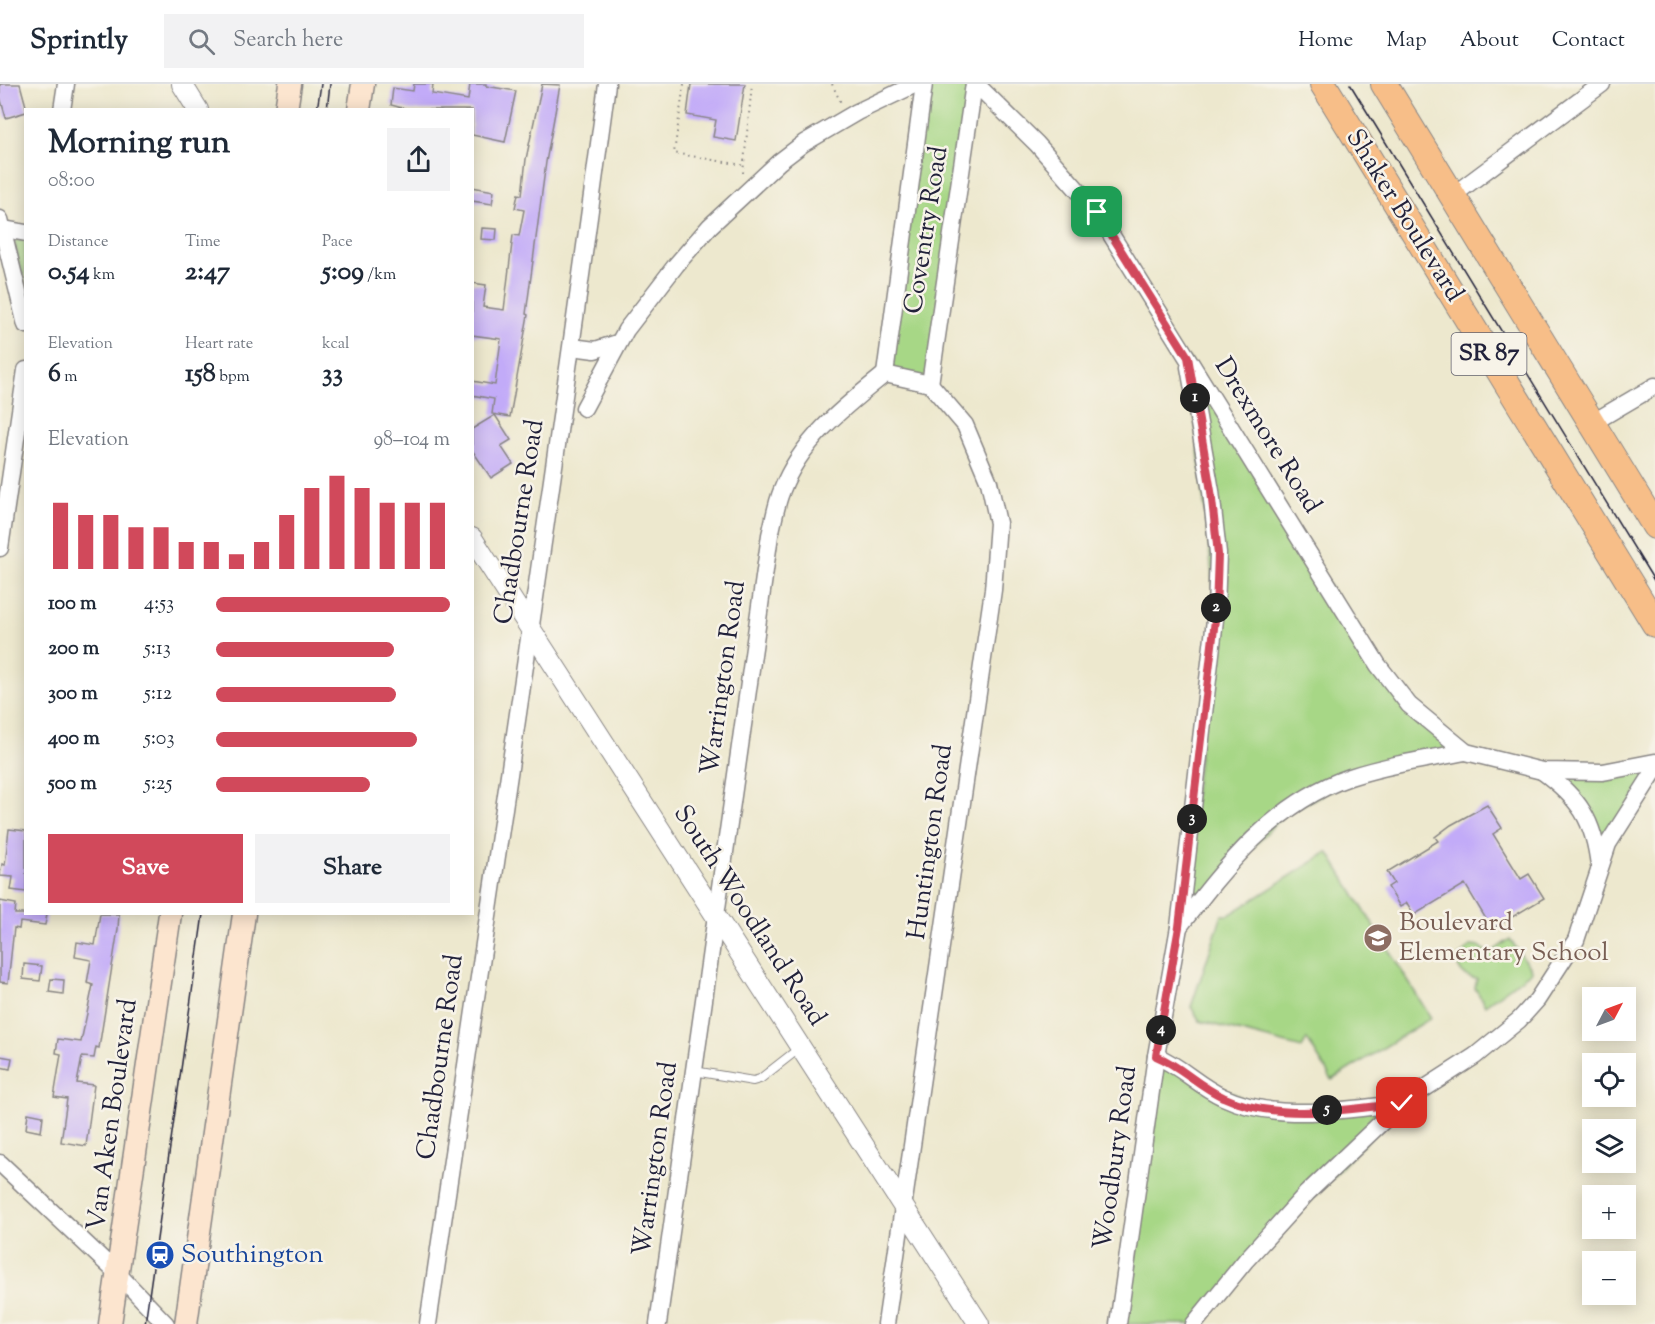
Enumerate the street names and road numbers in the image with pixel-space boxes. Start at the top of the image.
street label: Shaker Boulevard [1336,122,1472,310]
street label: Coventry Road [895,143,959,317]
road number: SR 87 [1452,333,1526,375]
street label: Drexmore Road [1204,351,1330,521]
street label: Chadbourne Road [486,417,555,627]
street label: Warrington Road [692,578,756,778]
street label: Huntington Road [899,741,963,942]
street label: South Woodland Road [664,798,835,1034]
street label: Chadbourne Road [408,952,474,1162]
street label: Van Aken Boulevard [78,996,148,1233]
street label: Warrington Road [624,1059,688,1259]
street label: Woodbury Road [1085,1063,1147,1252]

